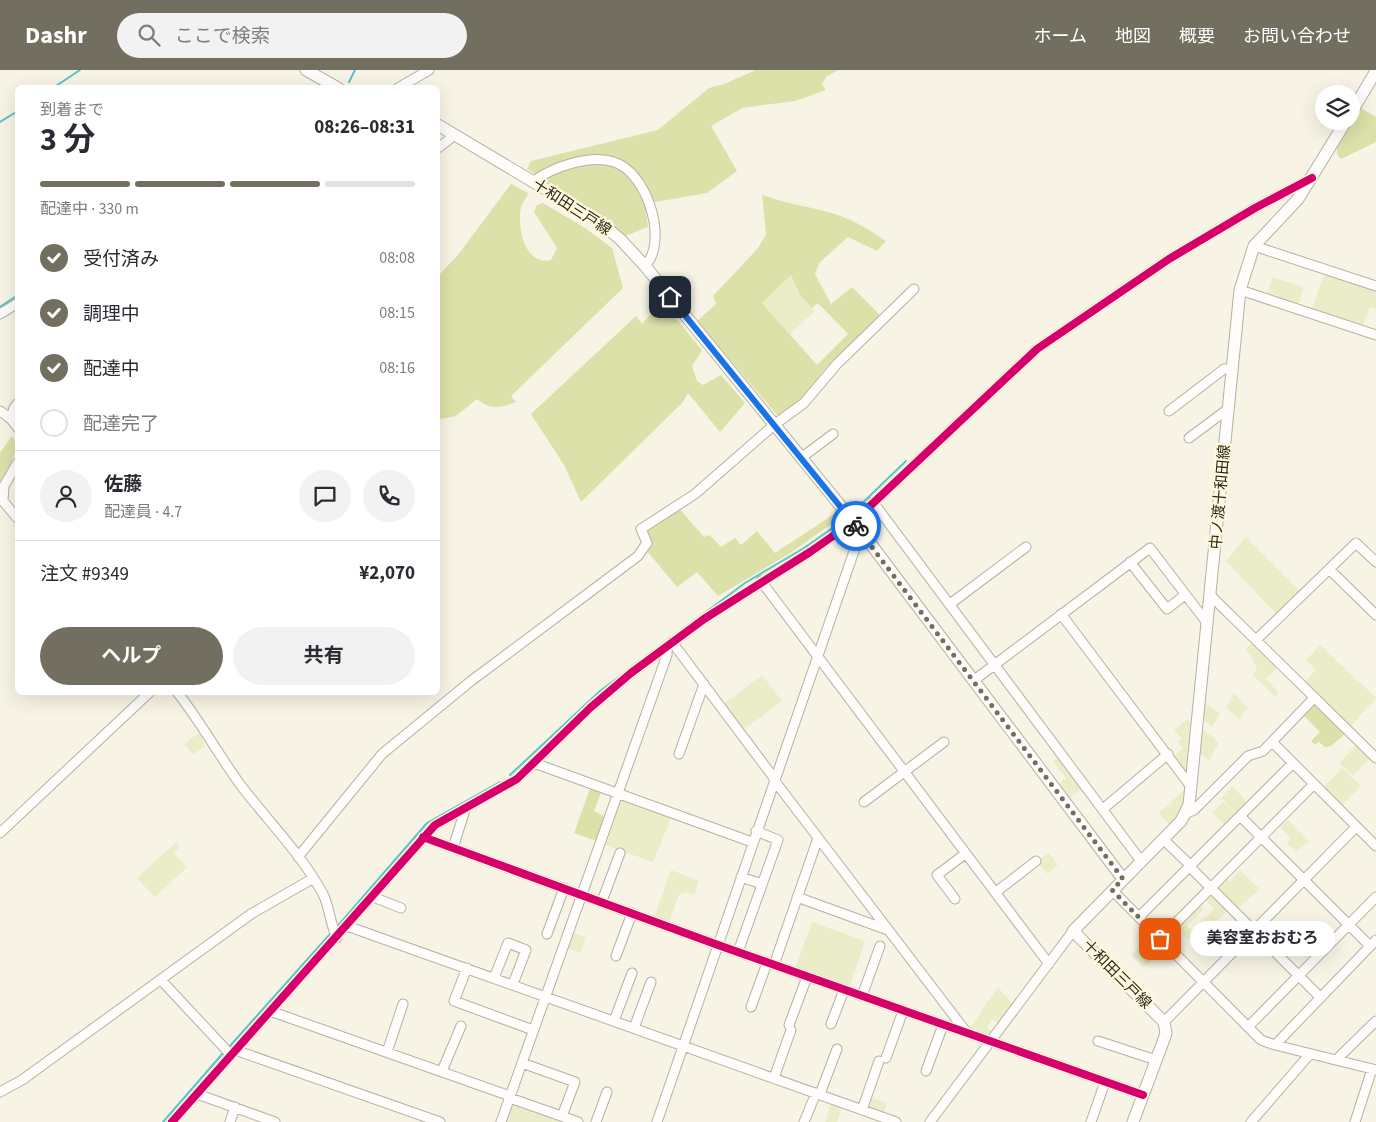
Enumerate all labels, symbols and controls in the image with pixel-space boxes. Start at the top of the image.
search box [117,13,467,58]
text: Dashr [25,18,87,53]
icon: search [135,21,163,49]
text: ここで検索 [175,23,270,50]
text: ホーム [1034,24,1087,49]
text: 地図 [1115,24,1151,49]
text: 概要 [1179,24,1215,49]
text: お問い合わせ [1243,24,1351,49]
map controls [1315,85,1360,130]
button: layers [1315,85,1360,130]
text: 到着まで [40,99,104,121]
text: 08:26–08:31 [314,114,415,141]
text: 3 分 [40,117,95,163]
street label: 十和田三戸線 [528,174,615,241]
text: 配達中 · 330 m [40,198,139,220]
icon: check [40,244,68,272]
text: 受付済み [83,246,159,273]
text: 08:08 [379,247,415,269]
pin [649,276,691,318]
icon: home [656,283,684,311]
icon: check [40,299,68,327]
text: 調理中 [83,301,140,328]
text: 08:15 [379,302,415,324]
icon: check [40,354,68,382]
text: 配達中 [83,356,140,383]
text: 08:16 [379,357,415,379]
text: 配達完了 [83,411,159,438]
street label: 中ノ渡十和田線 [1205,444,1236,550]
button: person [40,470,92,522]
button: chat [299,470,351,522]
button: phone [363,470,415,522]
text: 佐藤 [104,471,142,498]
text: 配達員 · 4.7 [104,501,182,523]
courier [831,501,881,551]
icon: bike [842,512,870,540]
text: ¥2,070 [359,560,415,587]
text: 注文 #9349 [40,561,129,588]
button: ヘルプ [40,627,223,685]
button: 共有 [233,627,415,685]
pin [1139,918,1181,960]
callout: 美容室おおむろ [1190,922,1335,956]
icon: bag [1146,925,1174,953]
text: 美容室おおむろ [1206,927,1319,949]
street label: 十和田三戸線 [1077,935,1156,1014]

